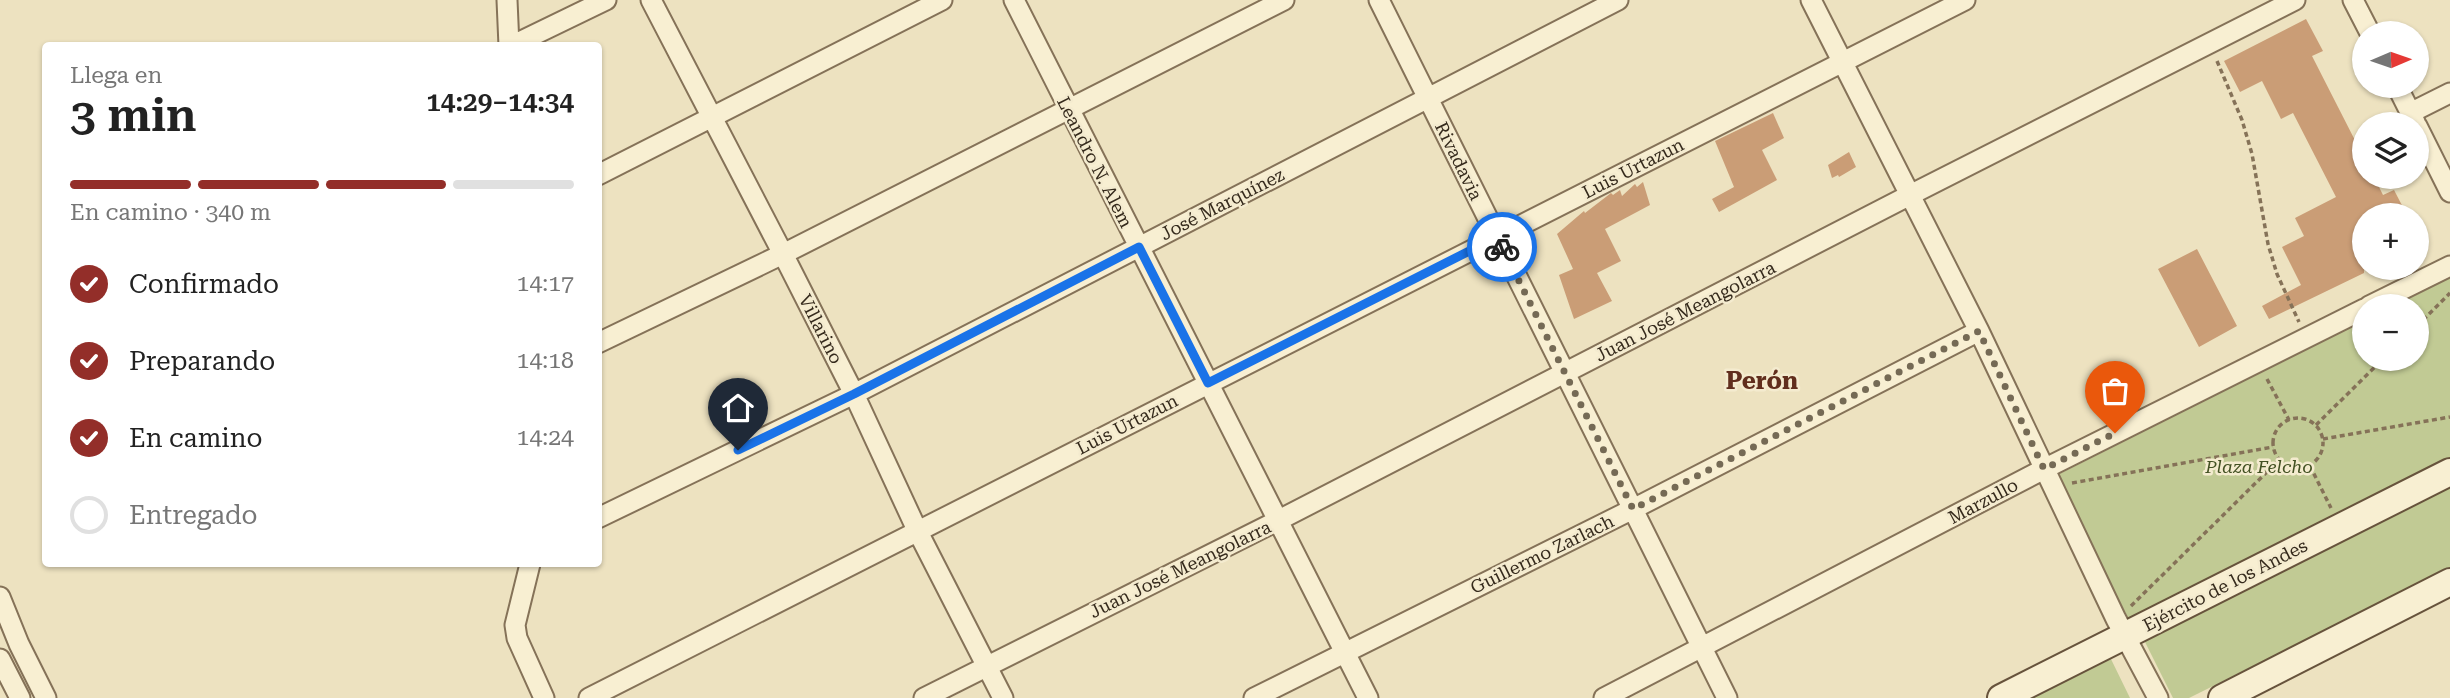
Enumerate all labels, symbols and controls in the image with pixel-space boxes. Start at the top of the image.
north arrow [2352,21,2429,98]
map controls [2352,21,2429,371]
text: Llega en [70,62,162,89]
text: 14:29–14:34 [426,87,574,117]
text: 3 min [70,88,197,142]
street label: Leandro N. Alem [1053,93,1137,231]
button: layers [2352,112,2429,189]
street label: Rivadavia [1431,118,1487,204]
street label: Luis Urtazun [1579,133,1687,202]
street label: José Marquínez [1157,164,1288,244]
text: En camino · 340 m [70,199,271,226]
button: + [2352,203,2429,280]
courier [1467,212,1537,282]
icon: bike [1483,228,1521,266]
street label: Juan José Meangolarra [1591,256,1779,366]
icon: check [70,265,108,303]
text: Confirmado [129,269,279,299]
text: 14:17 [517,270,574,297]
street label: Villarino [795,291,847,367]
button: − [2352,294,2429,371]
icon: check [70,342,108,380]
text: Preparando [129,346,275,376]
text: 14:18 [517,347,574,374]
pin [2085,361,2145,433]
district label: Perón [1726,367,1798,395]
icon: bag [2096,372,2134,410]
pin [708,378,768,450]
icon: home [719,389,757,427]
street label: Luis Urtazun [1073,389,1181,458]
icon: check [70,419,108,457]
text: En camino [129,423,262,453]
text: 14:24 [517,424,574,451]
park label: Plaza Felcho [2204,456,2313,477]
street label: Marzullo [1945,474,2021,528]
text: Entregado [129,500,258,530]
street label: Guillermo Zarlach [1467,510,1618,598]
street label: Juan José Meangolarra [1086,516,1274,622]
street label: Ejército de los Andes [2139,534,2311,636]

